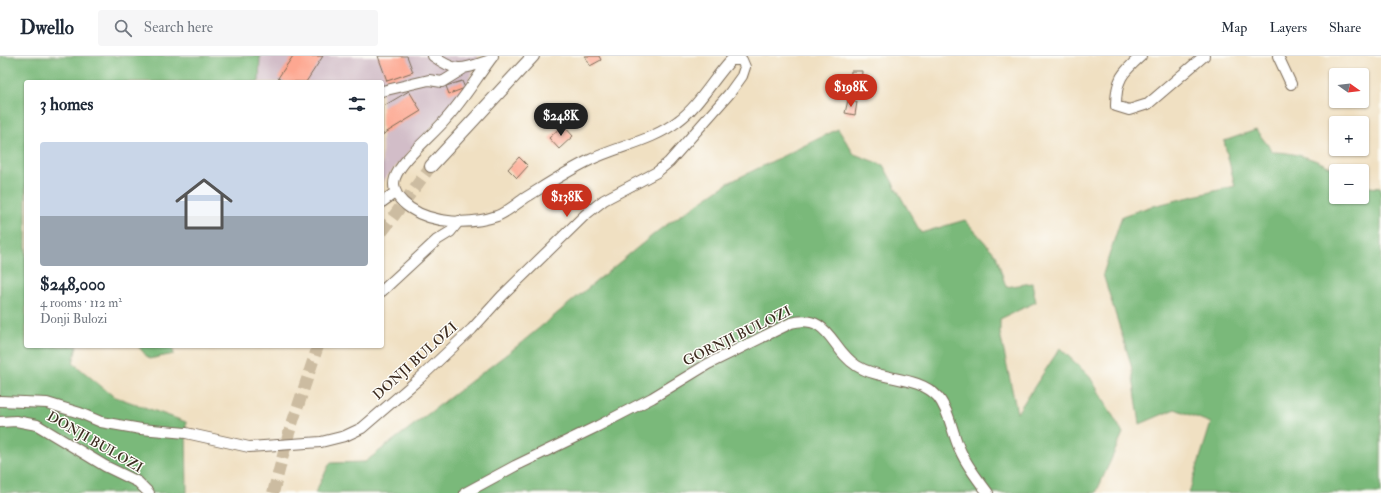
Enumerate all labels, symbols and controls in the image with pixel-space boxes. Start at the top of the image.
search box [98,10,378,46]
text: Dwello [20,16,74,40]
icon: search [112,17,134,39]
text: Search here [144,18,213,37]
text: Map [1221,19,1247,36]
text: Layers [1269,19,1307,36]
text: Share [1329,19,1361,36]
north arrow [1329,68,1369,108]
map controls [1329,68,1369,204]
pin: $198K [823,74,879,108]
text: $198K [834,79,868,95]
icon: filters [346,93,368,115]
text: 3 homes [40,94,93,115]
pin: $248K [533,103,589,137]
text: $248K [543,108,579,124]
button: + [1329,116,1369,156]
button: − [1329,164,1369,204]
icon: home [168,168,240,240]
pin: $138K [539,184,595,218]
text: $138K [551,189,583,205]
text: $248,000 [40,274,106,295]
text: 4 rooms · 112 m² [40,295,122,311]
street label: GORNJI BULOZI [680,302,794,370]
text: Donji Bulozi [40,311,107,327]
street label: DONJI BULOZI [369,318,461,403]
street label: DONJI BULOZI [44,408,146,477]

